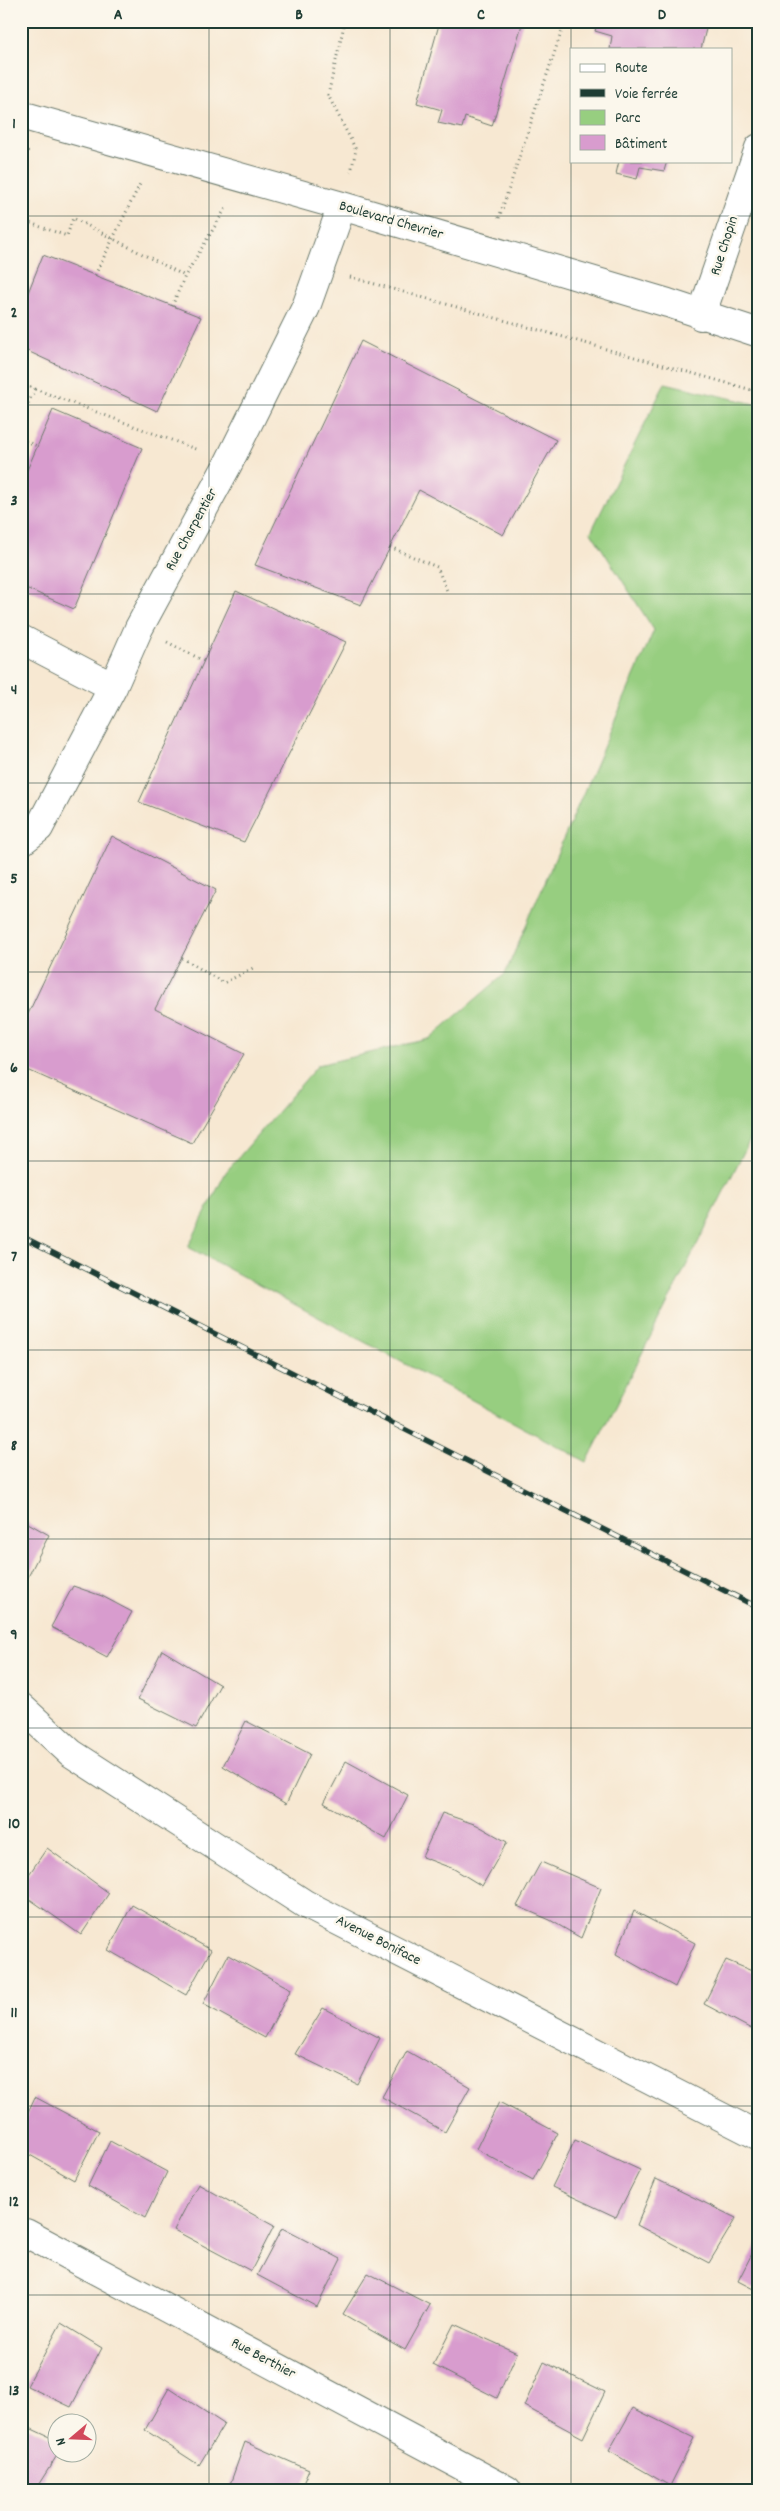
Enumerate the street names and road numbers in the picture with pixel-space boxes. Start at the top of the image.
street label: Boulevard Chevrier [336,196,446,246]
street label: Rue Chopin [705,213,745,279]
street label: Rue Charpentier [160,484,224,575]
street label: Avenue Boniface [332,1910,425,1972]
street label: Rue Berthier [227,2333,300,2385]

